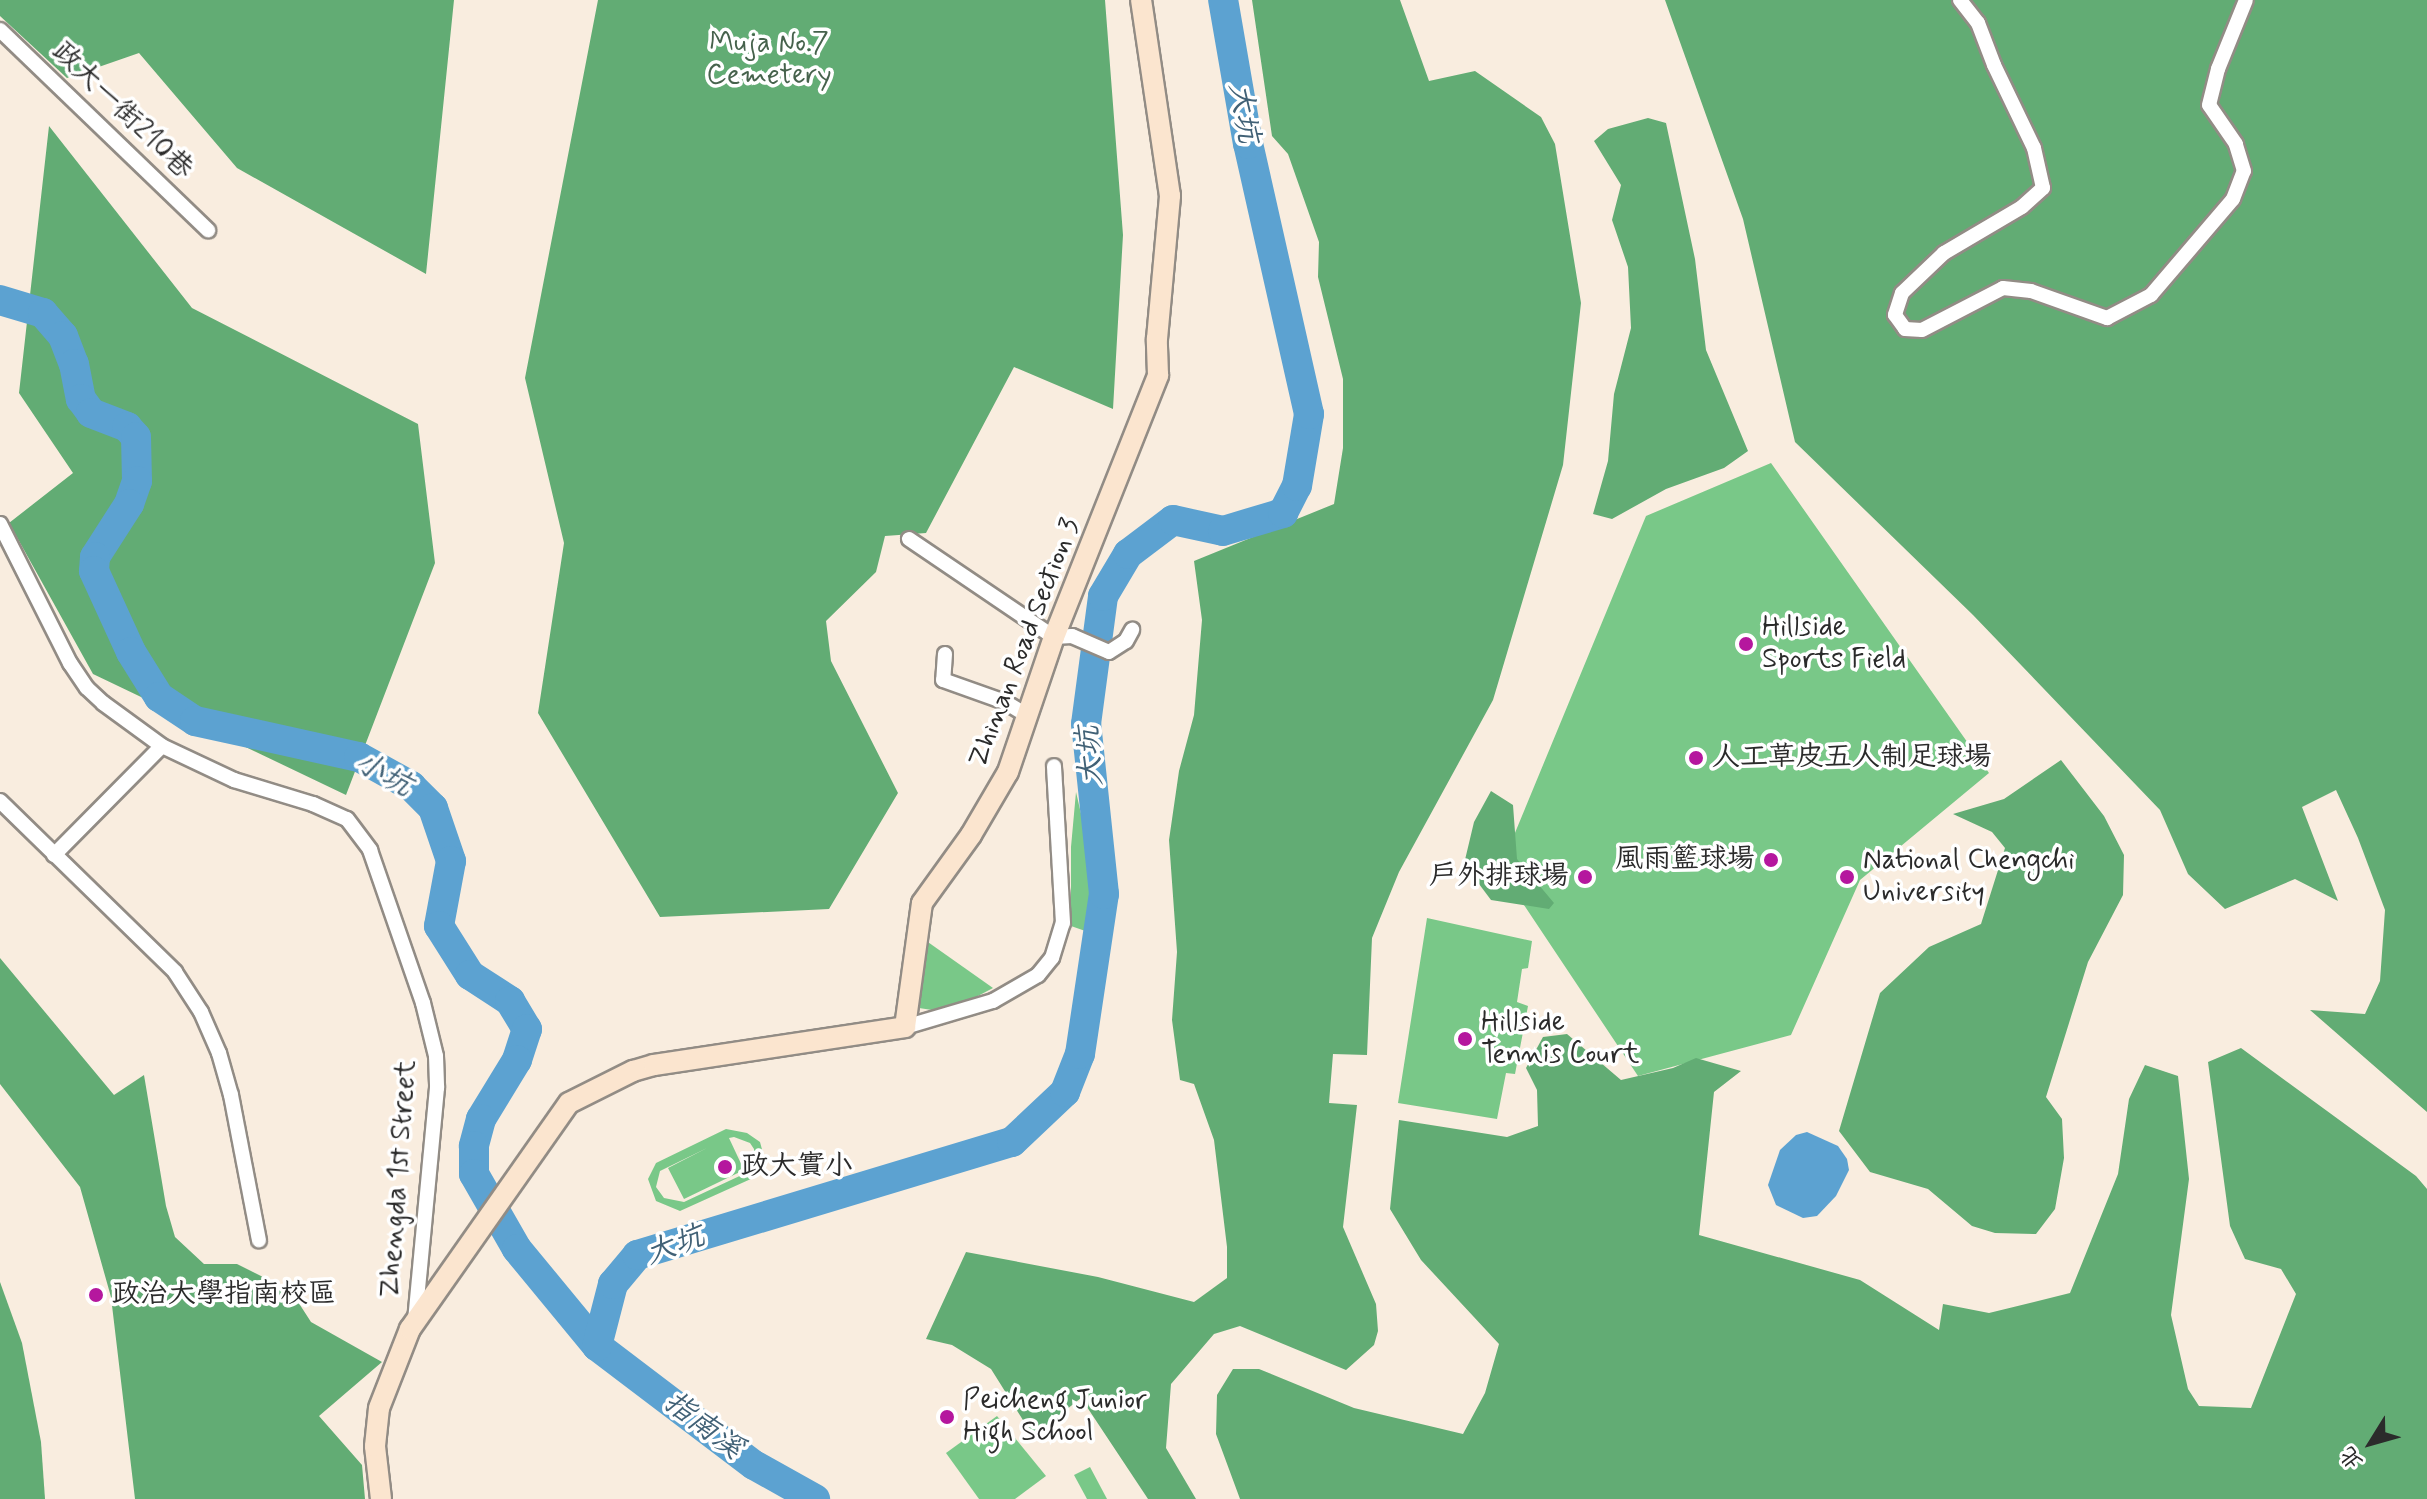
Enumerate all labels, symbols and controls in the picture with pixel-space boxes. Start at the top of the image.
park label: Muja No.7 Cemetery [707,27,831,93]
street label: 政大一街210巷 [45,35,199,187]
water label: 大坑 [1220,80,1266,146]
street label: Zhinan Road Section 3 [962,514,1088,772]
place label: Hillside Sports Field [1762,611,1906,677]
marker: Hillside Sports Field [1737,635,1755,653]
water label: 大坑 [1071,725,1111,787]
place label: 人工草皮五人制足球場 [1712,741,1992,775]
water label: 小坑 [348,745,418,805]
marker: 人工草皮五人制足球場 [1687,749,1705,767]
place label: 風雨籃球場 [1615,843,1755,877]
place label: National Chengchi University [1863,844,2083,910]
marker: 風雨籃球場 [1762,851,1780,869]
place label: 戶外排球場 [1429,860,1569,894]
marker: 戶外排球場 [1576,868,1594,886]
marker: National Chengchi University [1838,868,1856,886]
place label: Hillside Tennis Court [1481,1006,1636,1072]
marker: Hillside Tennis Court [1456,1030,1474,1048]
street label: Zhengda 1st Street [374,1059,424,1299]
place label: 政大實小 [741,1150,853,1184]
marker: 政大實小 [716,1158,734,1176]
water label: 大坑 [641,1219,709,1273]
place label: 政治大學指南校區 [112,1278,336,1312]
marker: 政治大學指南校區 [87,1286,105,1304]
place label: Peicheng Junior High School [963,1384,1151,1450]
water label: 指南溪 [656,1385,750,1467]
north arrow [2331,1403,2411,1483]
marker: Peicheng Junior High School [938,1408,956,1426]
text: 北 [2334,1440,2370,1475]

